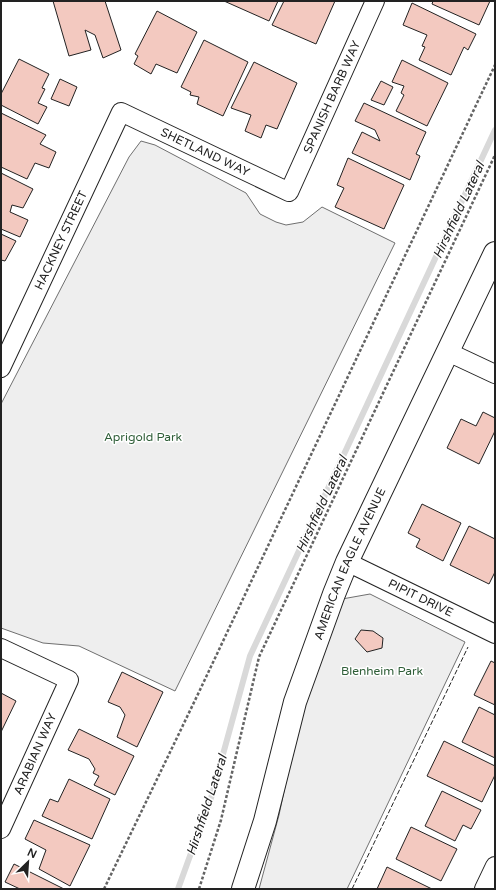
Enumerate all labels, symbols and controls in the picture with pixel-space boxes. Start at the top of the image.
street label: SPANISH BARB WAY [300,38,363,155]
street label: SHETLAND WAY [158,125,252,179]
water label: Hirshfield Lateral [430,158,489,261]
street label: HACKNEY STREET [32,188,90,292]
park label: Aprigold Park [104,430,183,444]
water label: Hirshfield Lateral [293,452,352,555]
street label: AMERICAN EAGLE AVENUE [311,485,389,642]
street label: PIPIT DRIVE [386,576,456,620]
park label: Blenheim Park [341,664,424,678]
street label: ARABIAN WAY [11,711,59,797]
water label: Hirshfield Lateral [183,751,231,858]
north arrow [8,842,48,882]
text: N [25,846,39,861]

